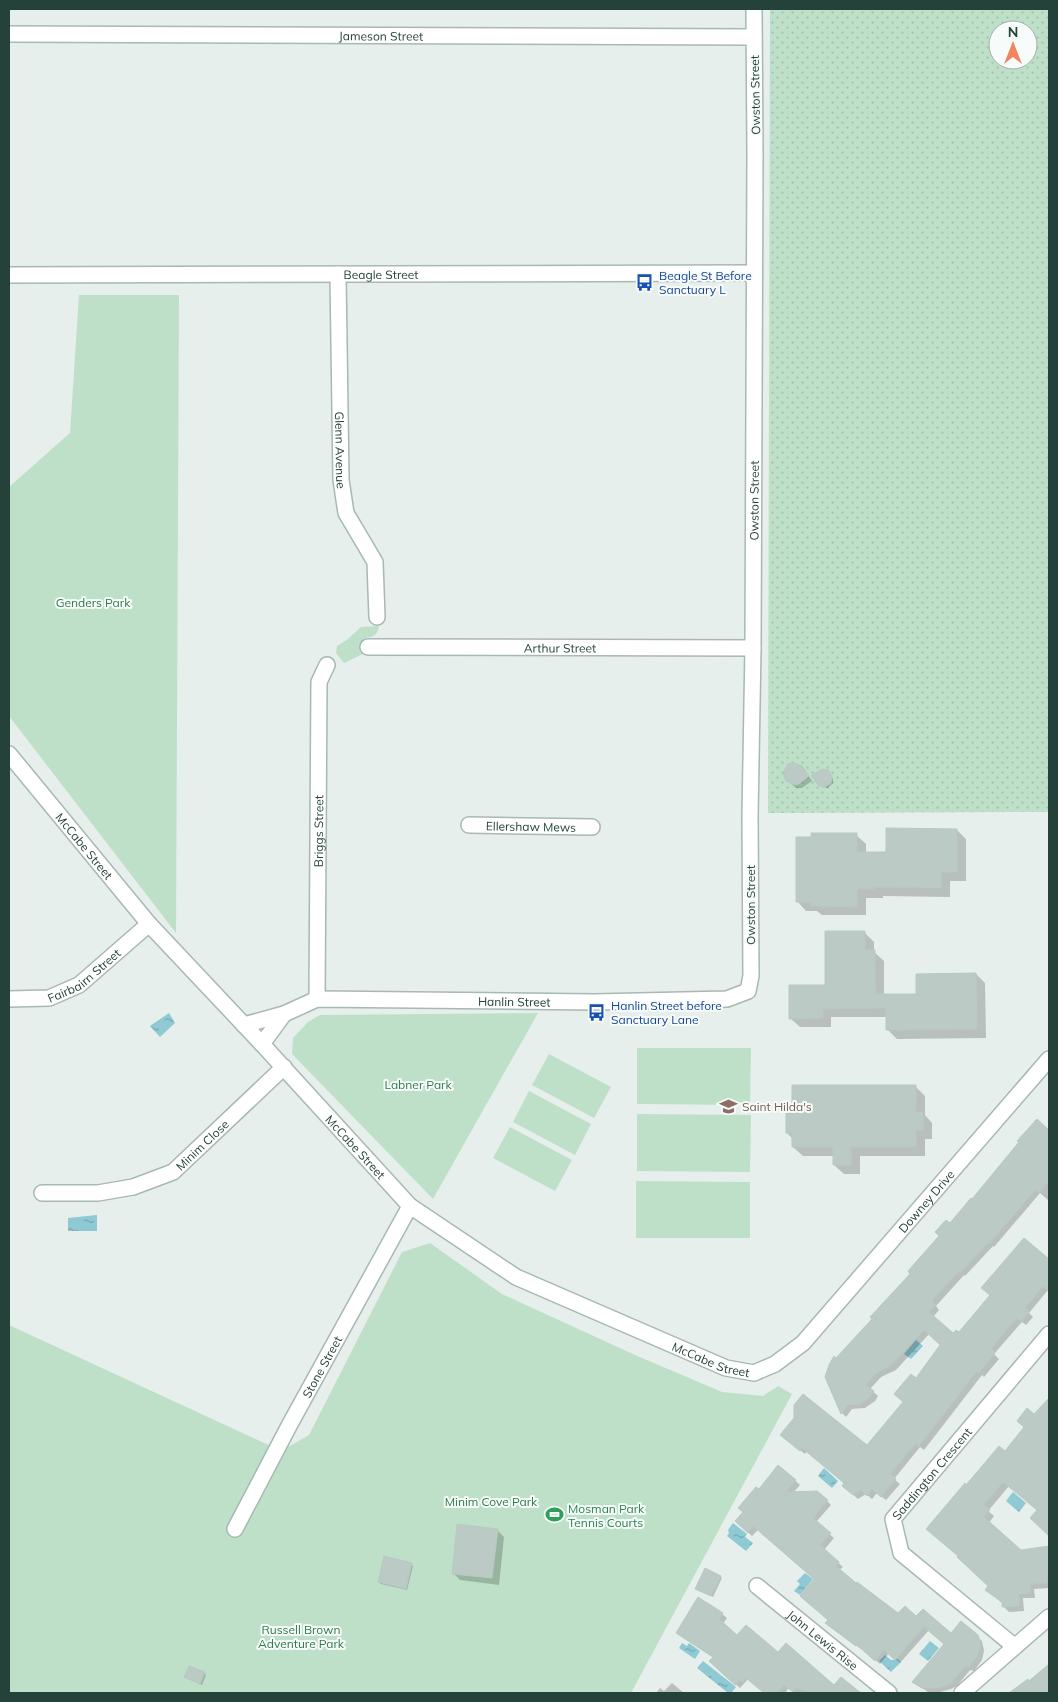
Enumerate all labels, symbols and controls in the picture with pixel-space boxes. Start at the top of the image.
north arrow [988,20,1038,70]
text: N [1008,23,1018,41]
street label: Jameson Street [339,28,423,43]
street label: Owston Street [747,55,763,135]
street label: Beagle Street [344,266,418,282]
place label: Beagle St Before Sanctuary L [659,268,752,297]
bus stop icon: Beagle St Before Sanctuary L [635,272,655,292]
street label: Glenn Avenue [333,411,350,490]
street label: Owston Street [746,461,761,541]
park label: Genders Park [56,595,131,610]
street label: Arthur Street [524,640,596,655]
street label: Briggs Street [310,795,326,867]
street label: McCabe Street [53,810,116,882]
street label: Ellershaw Mews [486,818,576,834]
street label: Owston Street [743,865,758,945]
street label: Fairbairn Street [45,945,123,1005]
street label: Hanlin Street [478,993,551,1009]
place label: Hanlin Street before Sanctuary Lane [611,998,722,1027]
bus stop icon: Hanlin Street before Sanctuary Lane [587,1002,607,1022]
park label: Labner Park [384,1077,452,1092]
school or university icon: Saint Hilda's [718,1096,738,1116]
place label: Saint Hilda's [742,1099,812,1114]
street label: McCabe Street [323,1111,389,1182]
street label: Minim Close [172,1116,231,1173]
street label: Downey Drive [895,1167,957,1235]
street label: Stone Street [299,1333,345,1400]
street label: McCabe Street [670,1338,751,1380]
street label: Saddington Crescent [888,1424,975,1523]
park label: Minim Cove Park [445,1494,538,1509]
place label: Mosman Park Tennis Courts [568,1501,645,1530]
sports icon: Mosman Park Tennis Courts [544,1505,564,1525]
street label: John Lewis Rise [785,1606,862,1673]
park label: Russell Brown Adventure Park [258,1622,345,1651]

